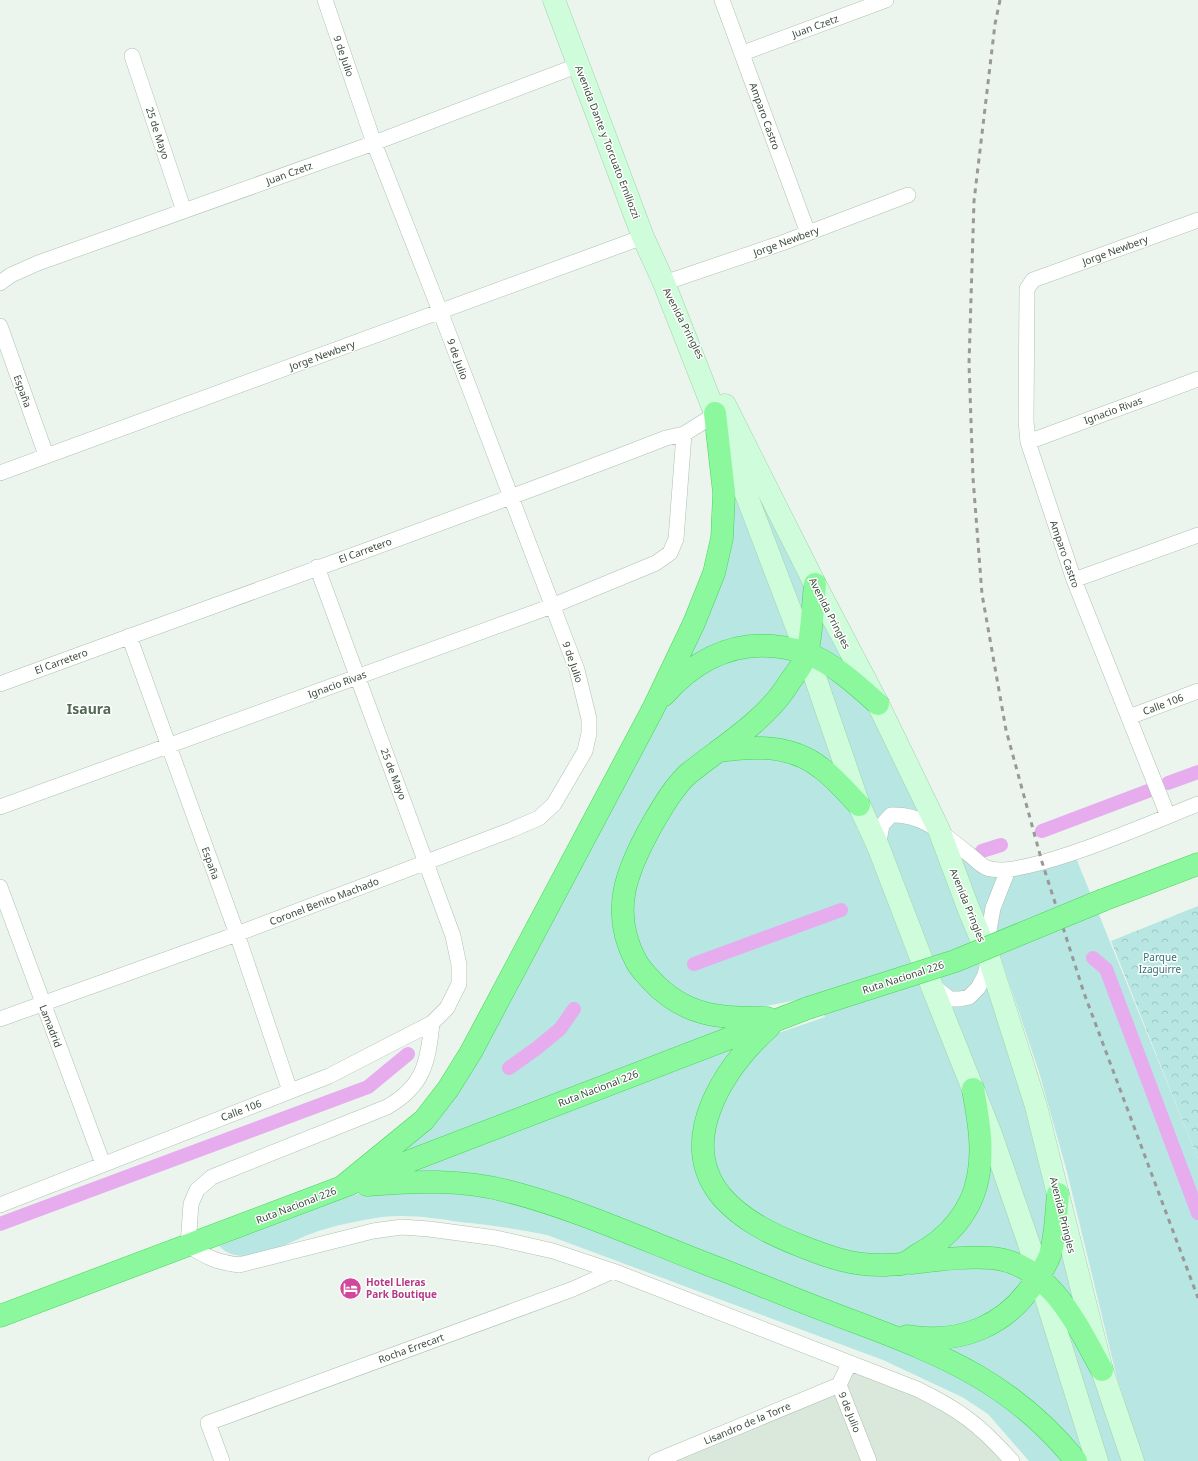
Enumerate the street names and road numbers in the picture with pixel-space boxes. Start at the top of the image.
street label: Juan Czetz [789,11,840,41]
street label: 9 de Julio [330,33,358,79]
street label: Avenida Dante y Torcuato Emiliozzi [572,63,644,221]
street label: Amparo Castro [746,81,784,151]
street label: 25 de Mayo [143,105,173,161]
street label: Juan Czetz [263,158,314,188]
street label: Jorge Newbery [750,222,822,260]
street label: Jorge Newbery [1079,231,1151,269]
street label: Avenida Pringles [660,285,708,361]
street label: Jorge Newbery [286,336,358,374]
street label: 9 de Julio [444,336,472,382]
street label: España [11,373,35,409]
street label: Ignacio Rivas [1082,393,1145,427]
street label: Amparo Castro [1047,518,1083,590]
street label: El Carretero [336,534,394,566]
street label: Avenida Pringles [806,575,854,651]
street label: 9 de Julio [559,639,587,685]
street label: El Carretero [32,645,90,677]
street label: Ignacio Rivas [306,667,369,701]
street label: Calle 106 [1141,690,1186,718]
street label: 25 de Mayo [378,746,410,802]
street label: España [199,845,223,881]
street label: Avenida Pringles [947,866,989,944]
street label: Coronel Benito Machado [267,874,381,928]
street label: Ruta Nacional 226 [860,957,946,997]
street label: Lamadrid [36,1003,66,1049]
street label: Ruta Nacional 226 [556,1066,640,1110]
street label: Calle 106 [219,1096,264,1124]
street label: Avenida Pringles [1047,1175,1079,1255]
street label: Ruta Nacional 226 [254,1183,338,1227]
street label: Rocha Errecart [376,1330,446,1366]
street label: 9 de Julio [835,1390,865,1434]
street label: Lisandro de la Torre [701,1398,793,1448]

